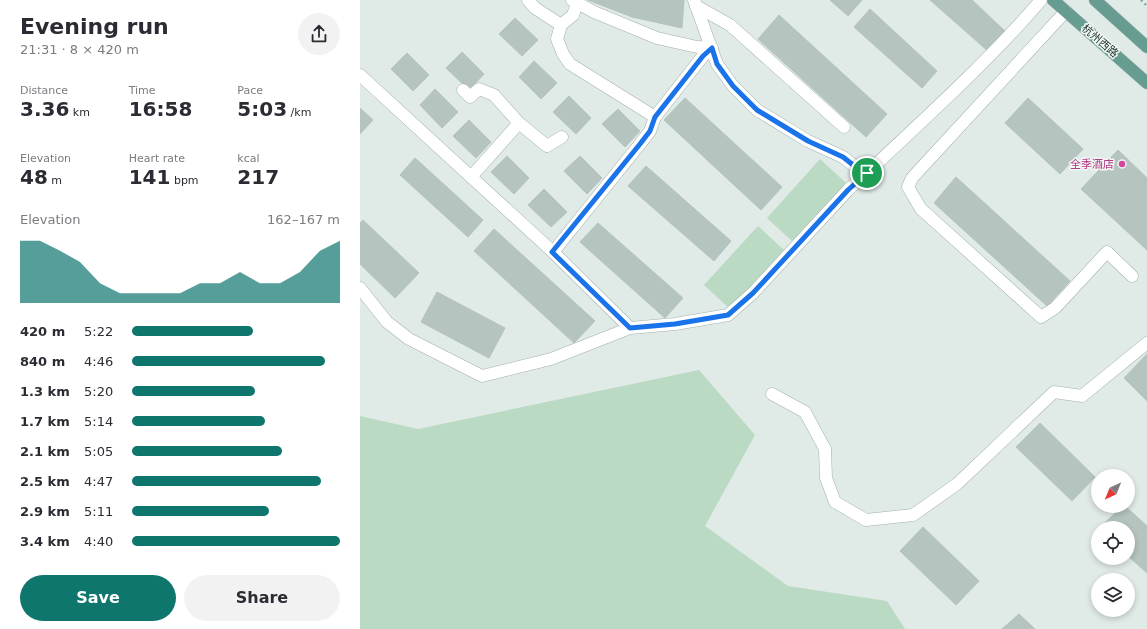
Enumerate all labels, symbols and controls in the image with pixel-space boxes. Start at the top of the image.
button: share [298,13,340,55]
text: Evening run [20,14,169,39]
street label: 杭州西路 [1079,22,1121,60]
text: 21:31 · 8 × 420 m [20,42,139,57]
text: Distance [20,84,68,97]
text: Time [129,84,156,97]
text: Pace [237,84,263,97]
text: 3.36 [20,97,69,121]
text: 16:58 [129,97,192,121]
text: 5:03 [237,97,287,121]
text: km [69,106,90,119]
text: /km [287,106,311,119]
text: Elevation [20,152,71,165]
text: Heart rate [129,152,185,165]
text: kcal [237,152,260,165]
pin [850,156,884,190]
place label: 全季酒店 [1070,158,1114,171]
marker: 全季酒店 [1117,159,1127,169]
icon: arrive [856,162,878,184]
text: 48 [20,165,48,189]
text: 141 [129,165,170,189]
text: 217 [237,165,279,189]
text: m [48,174,62,187]
text: bpm [170,174,199,187]
text: Elevation [20,212,80,227]
text: 162–167 m [267,212,340,227]
text: 420 m [20,324,65,339]
text: 5:22 [84,324,113,339]
text: 840 m [20,354,65,369]
text: 4:46 [84,354,113,369]
text: 1.3 km [20,384,70,399]
text: 5:20 [84,384,113,399]
text: 1.7 km [20,414,70,429]
text: 5:14 [84,414,113,429]
text: 2.1 km [20,444,70,459]
text: 5:05 [84,444,113,459]
north arrow [1091,469,1135,513]
map controls [1091,469,1135,617]
text: 2.5 km [20,474,70,489]
text: 4:47 [84,474,113,489]
text: 2.9 km [20,504,70,519]
text: 5:11 [84,504,113,519]
button: locate [1091,521,1135,565]
text: 3.4 km [20,534,70,549]
text: 4:40 [84,534,113,549]
button: layers [1091,573,1135,617]
button: Save [20,575,176,621]
button: Share [184,575,340,621]

